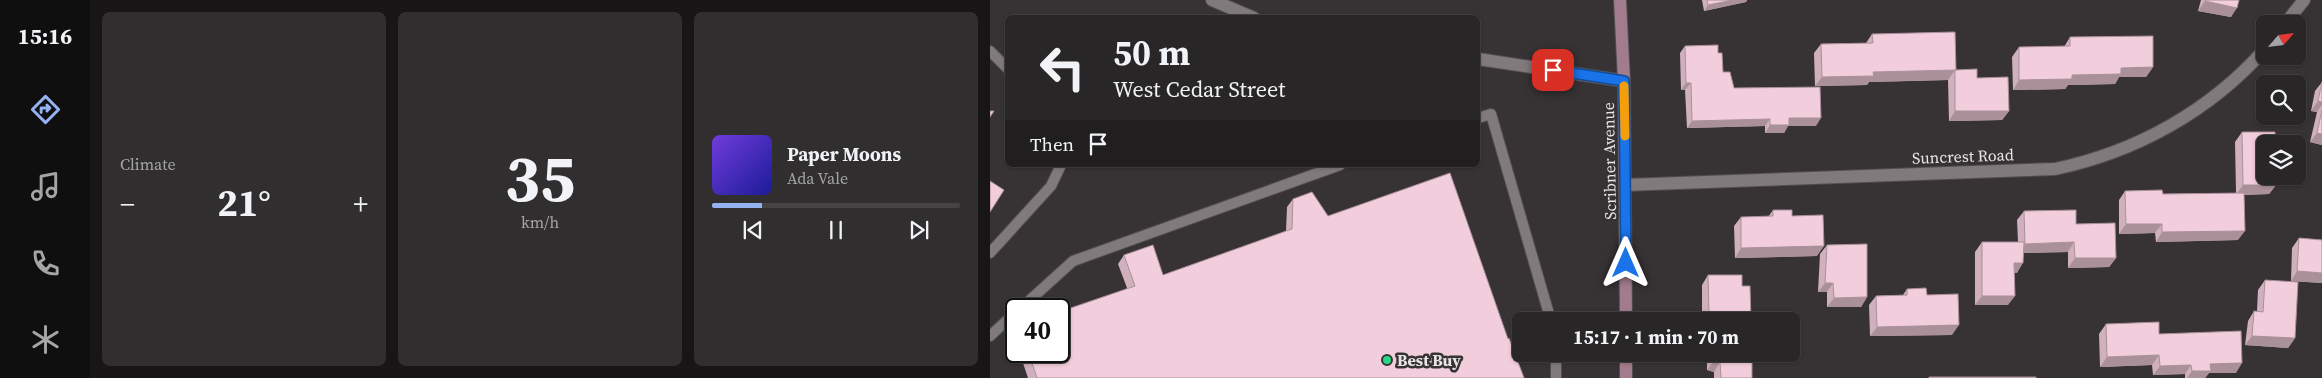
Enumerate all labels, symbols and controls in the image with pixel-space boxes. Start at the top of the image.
north arrow [2256,15,2306,65]
map controls [2256,15,2306,185]
text: 15:16 [18,21,72,51]
text: 50 m [1113,29,1190,77]
icon: left [1030,35,1095,100]
pin [1532,49,1574,91]
icon: arrive [1539,56,1567,84]
text: West Cedar Street [1113,74,1285,104]
button: search [2256,75,2306,125]
icon: directions [28,92,63,127]
street label: Scribner Avenue [1597,102,1621,220]
icon: arrive [1084,130,1112,158]
text: Then [1030,131,1074,157]
text: 35 [505,134,575,223]
button: layers [2256,135,2306,185]
text: Paper Moons [787,141,901,167]
street label: Suncrest Road [1912,143,2014,169]
text: Climate [120,153,176,175]
text: Ada Vale [787,167,848,189]
icon: music [28,169,63,204]
text: 21° [217,177,271,229]
text: − [120,185,135,223]
text: + [353,185,368,223]
text: km/h [521,211,559,233]
icon: previous [739,216,767,244]
icon: pause [822,216,850,244]
icon: next [905,216,933,244]
position arrow [1599,236,1651,288]
icon: phone [28,246,63,281]
speed limit sign: 40 [1005,298,1070,363]
icon: climate [28,322,63,357]
text: 15:17 · 1 min · 70 m [1573,324,1739,350]
place label: Best Buy [1397,349,1461,371]
marker: Best Buy [1381,354,1393,366]

